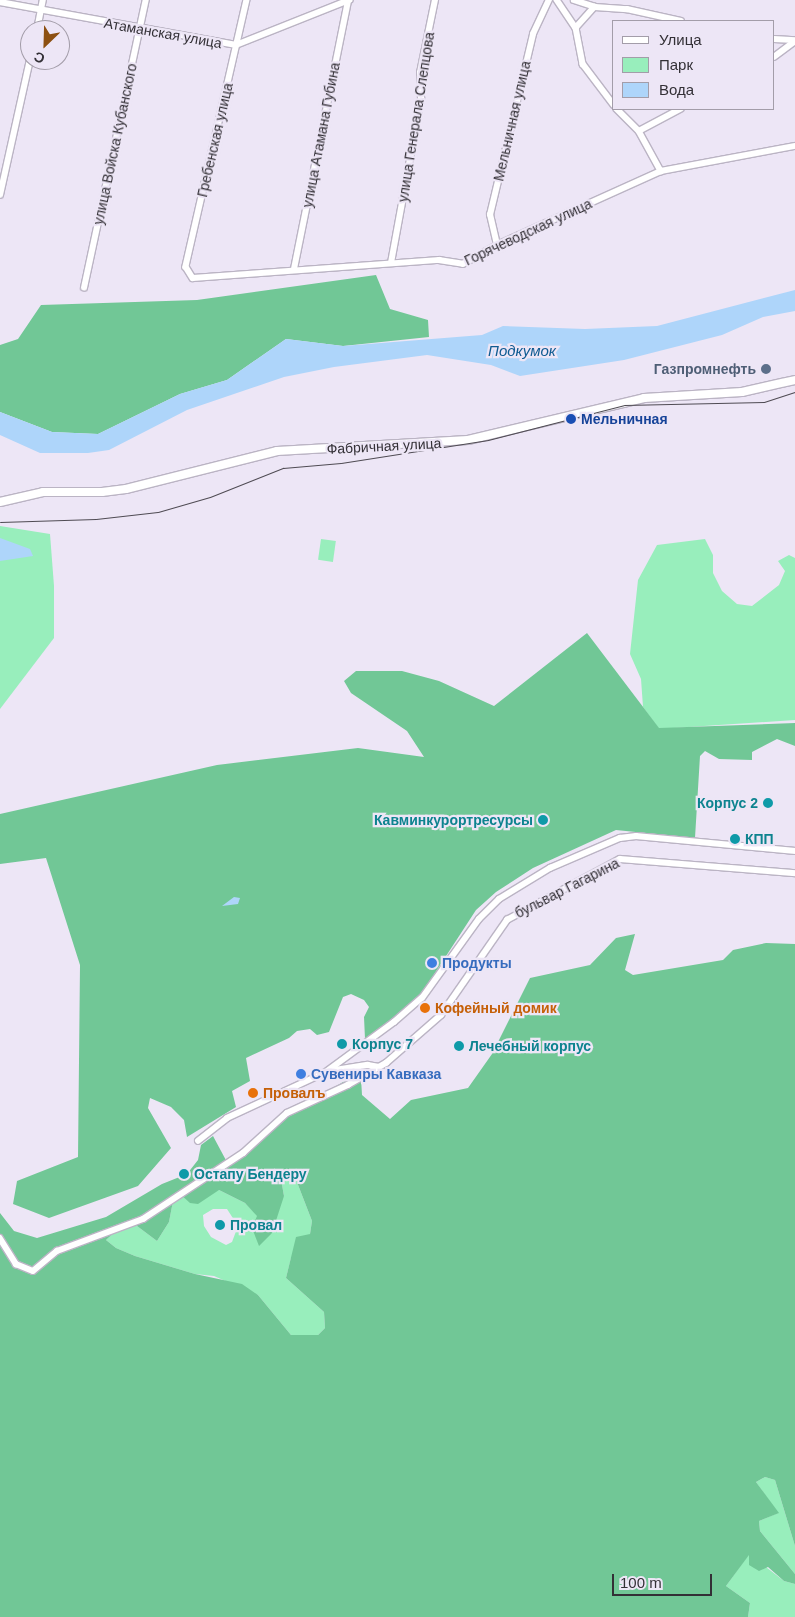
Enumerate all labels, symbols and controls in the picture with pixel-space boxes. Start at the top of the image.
street label: Атаманская улица [103,14,223,52]
north arrow [20,20,70,70]
legend [612,20,775,110]
street label: улица Генерала Слепцова [394,31,438,203]
text: Улица [659,31,702,48]
text: С [31,48,47,67]
text: Парк [659,56,693,73]
street label: Мельничная улица [490,59,534,183]
street label: улица Атамана Губина [299,61,343,209]
street label: улица Войска Кубанского [90,62,140,226]
street label: Гребенская улица [194,81,236,199]
text: Вода [659,81,694,98]
street label: Горячеводская улица [462,195,594,269]
water label: Подкумок [488,342,556,360]
place label: Газпромнефть [654,361,756,377]
marker: Газпромнефть [760,363,772,375]
place label: Мельничная [581,411,668,427]
marker: Мельничная [565,413,577,425]
street label: Фабричная улица [326,435,442,457]
place label: Корпус 2 [697,795,758,811]
marker: Корпус 2 [762,797,774,809]
place label: Кавминкурортресурсы [374,812,533,828]
marker: Кавминкурортресурсы [537,814,549,826]
place label: КПП [745,831,774,847]
marker: КПП [729,833,741,845]
street label: бульвар Гагарина [512,854,622,922]
place label: Продукты [442,955,512,971]
marker: Продукты [426,957,438,969]
place label: Кофейный домик [435,1000,557,1016]
marker: Кофейный домик [419,1002,431,1014]
place label: Корпус 7 [352,1036,413,1052]
marker: Корпус 7 [336,1038,348,1050]
place label: Лечебный корпус [469,1038,591,1054]
marker: Лечебный корпус [453,1040,465,1052]
place label: Сувениры Кавказа [311,1066,441,1082]
marker: Сувениры Кавказа [295,1068,307,1080]
place label: Провалъ [263,1085,325,1101]
marker: Провалъ [247,1087,259,1099]
place label: Остапу Бендеру [194,1166,307,1182]
marker: Остапу Бендеру [178,1168,190,1180]
place label: Провал [230,1217,282,1233]
marker: Провал [214,1219,226,1231]
scale bar [615,1564,715,1596]
text: 100 m [620,1574,662,1591]

